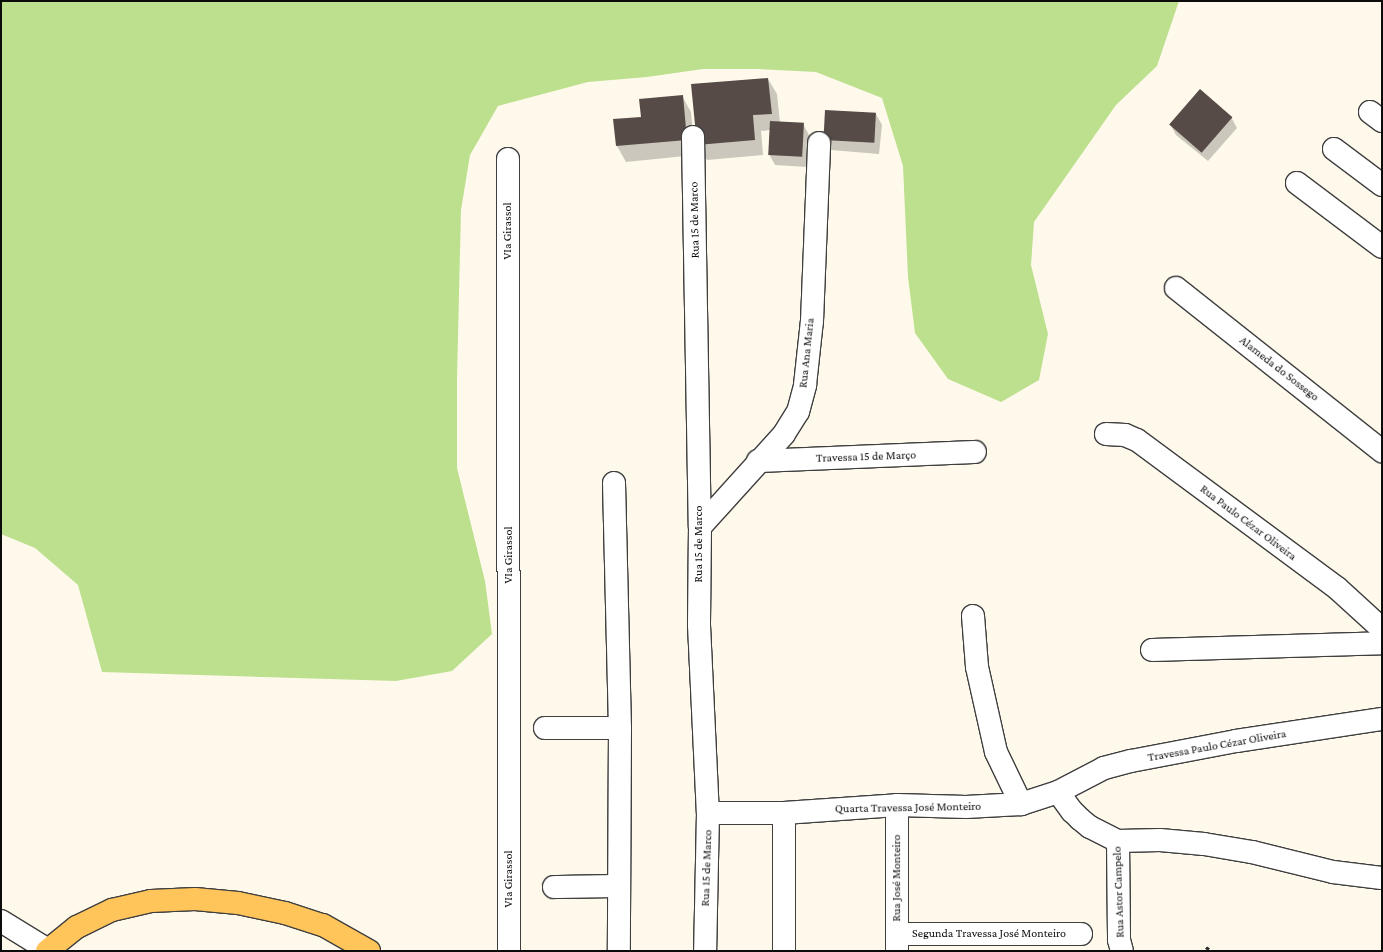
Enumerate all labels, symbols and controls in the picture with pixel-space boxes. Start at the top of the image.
street label: Rua 15 de Marco [687,181,703,259]
street label: VIa Girassol [501,202,515,260]
street label: Rua Ana Maria [796,317,818,389]
street label: Alameda do Sossego [1236,333,1322,405]
street label: Travessa 15 de Março [816,448,916,466]
street label: Rua Paulo Cézar Oliveira [1197,482,1299,564]
street label: Rua 15 de Marco [692,506,706,582]
street label: VIa Girassol [502,526,516,584]
street label: Travessa Paulo Cézar Oliveira [1147,727,1287,765]
street label: Quarta Travessa José Monteiro [835,800,981,816]
street label: Rua 15 de Marco [698,829,716,907]
street label: Rua José Monteiro [890,834,904,922]
street label: Rua Astor Campelo [1110,846,1128,938]
street label: VIa Girassol [502,850,516,908]
street label: Segunda Travessa José Monteiro [912,927,1066,941]

